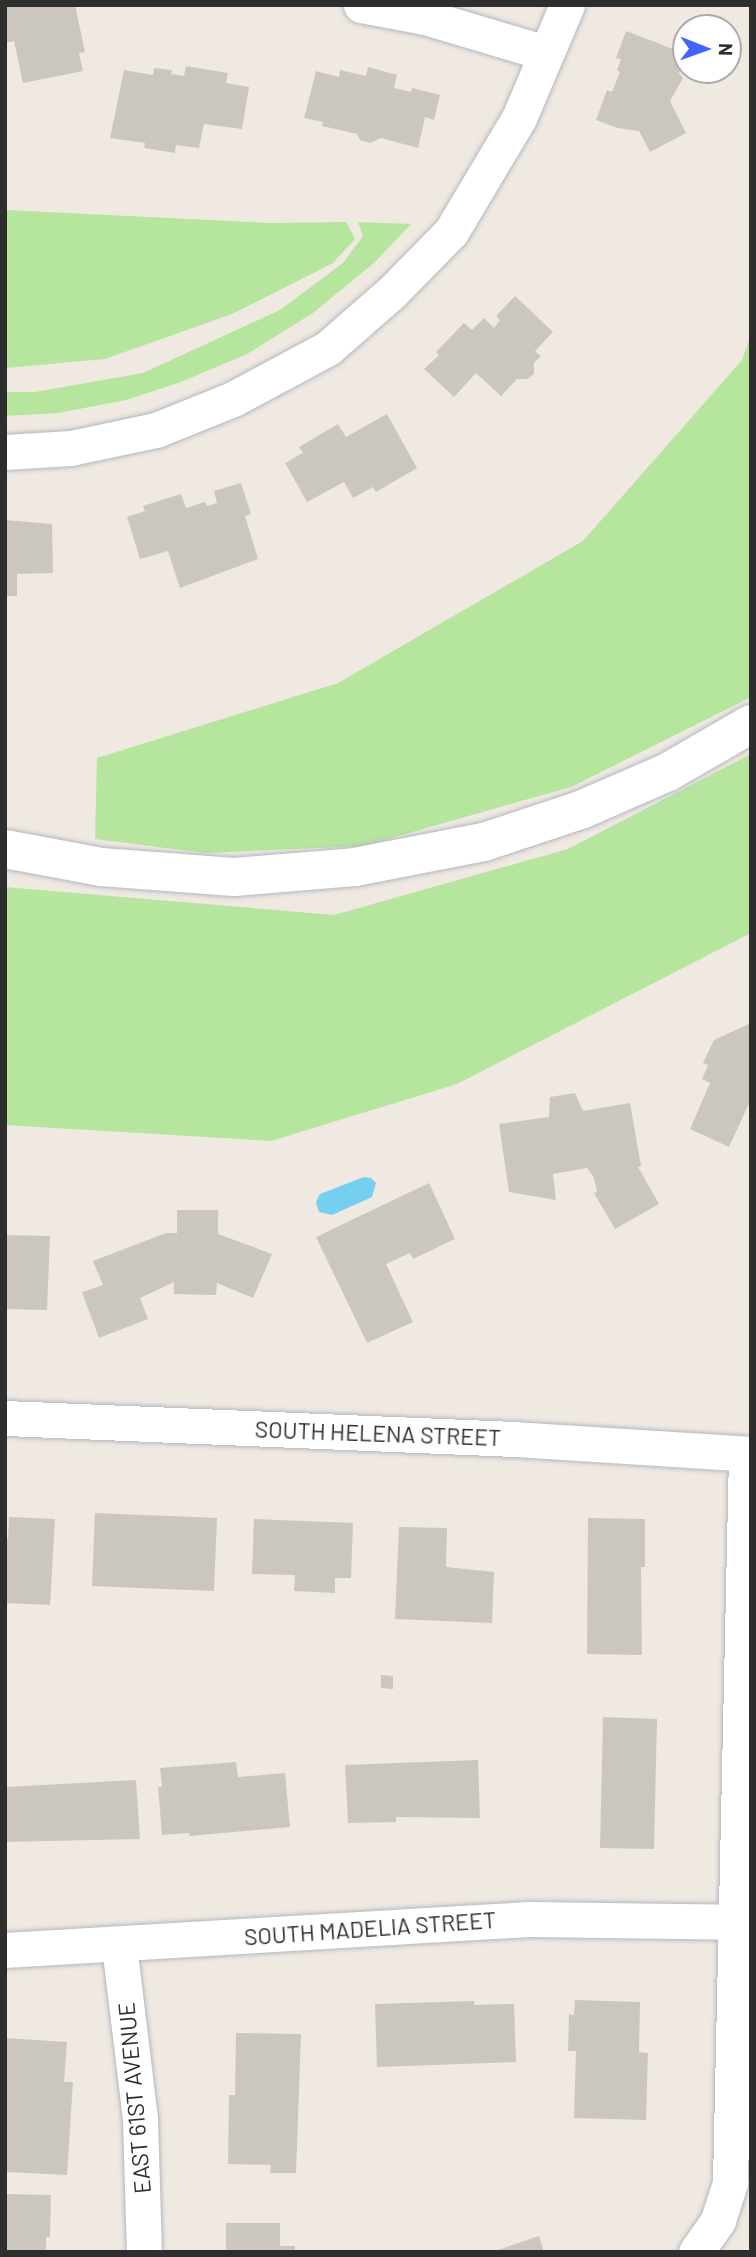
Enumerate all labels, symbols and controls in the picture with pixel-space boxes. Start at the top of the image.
north arrow [672,14,742,84]
text: N [715,43,738,56]
street label: SOUTH HELENA STREET [254,1415,502,1451]
street label: SOUTH MADELIA STREET [243,1905,497,1951]
street label: EAST 61ST AVENUE [112,2001,156,2195]

